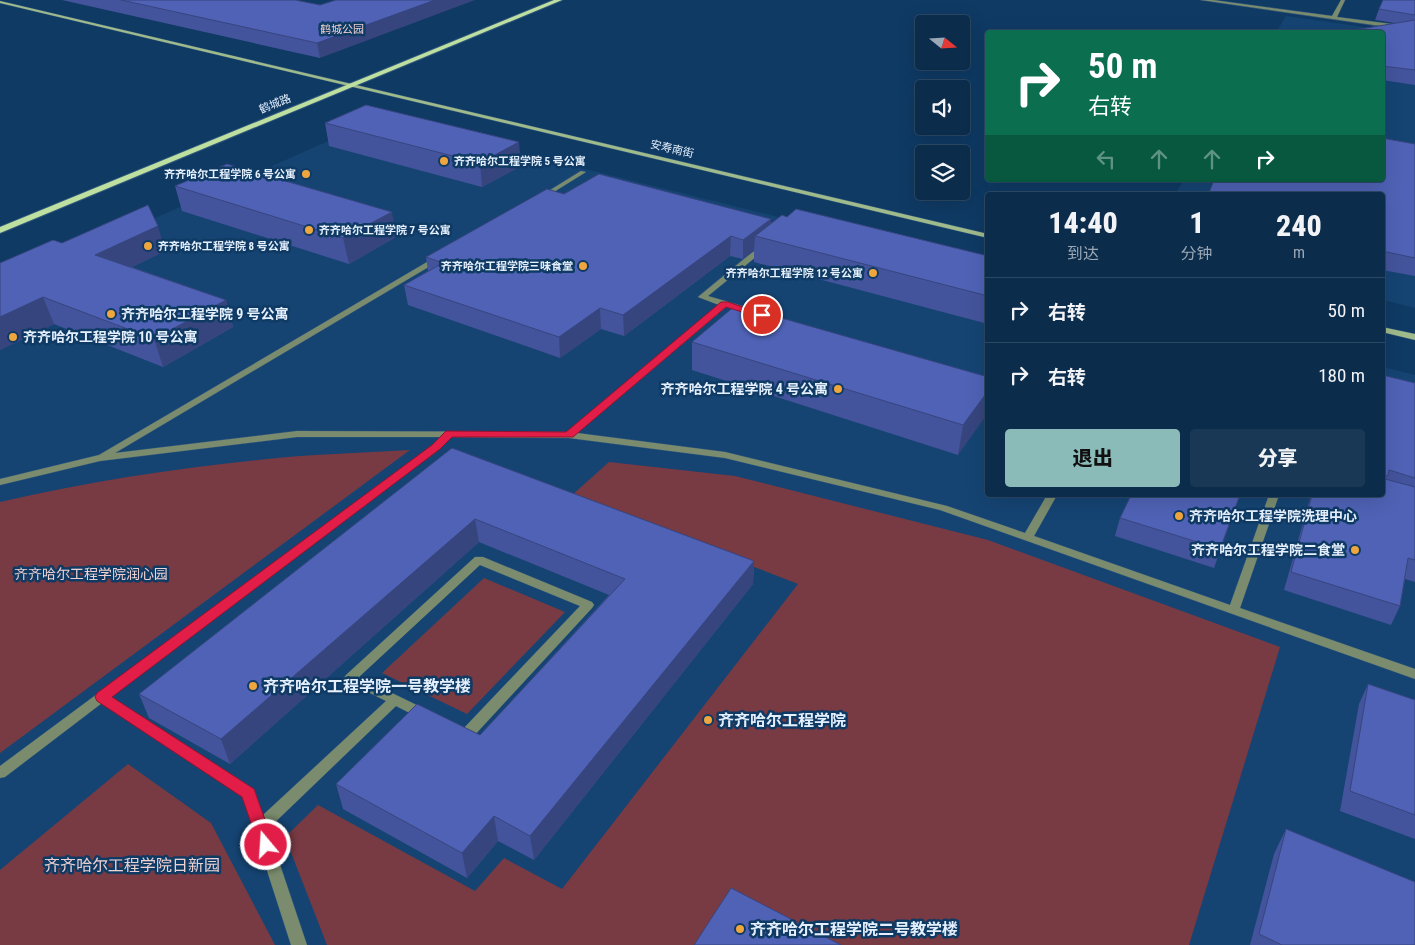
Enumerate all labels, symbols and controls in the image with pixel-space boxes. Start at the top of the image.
north arrow [915,15,970,70]
map controls [915,15,970,200]
park label: 鹤城公园 [320,23,364,36]
text: 50 m [1088,46,1157,87]
icon: right [1005,50,1070,115]
button: sound [915,80,970,135]
street label: 鹤城路 [257,92,293,116]
text: 右转 [1088,94,1132,119]
street label: 安寿南街 [649,138,695,160]
button: layers [915,145,970,200]
icon: left [1092,145,1120,173]
icon: ahead [1145,145,1173,173]
icon: ahead [1198,145,1226,173]
icon: right [1251,145,1279,173]
marker: 齐齐哈尔工程学院 5 号公寓 [438,155,450,167]
place label: 齐齐哈尔工程学院 5 号公寓 [454,155,586,168]
place label: 齐齐哈尔工程学院 6 号公寓 [164,168,296,181]
marker: 齐齐哈尔工程学院 6 号公寓 [300,168,312,180]
text: 14:40 [1048,205,1118,240]
text: 1 [1189,205,1204,240]
text: 240 [1276,208,1322,243]
marker: 齐齐哈尔工程学院 7 号公寓 [303,224,315,236]
place label: 齐齐哈尔工程学院 7 号公寓 [319,224,451,237]
marker: 齐齐哈尔工程学院 8 号公寓 [142,240,154,252]
place label: 齐齐哈尔工程学院 8 号公寓 [158,240,290,253]
text: m [1293,243,1305,262]
text: 到达 [1067,244,1099,263]
text: 分钟 [1181,244,1213,263]
place label: 齐齐哈尔工程学院三味食堂 [441,260,573,273]
marker: 齐齐哈尔工程学院三味食堂 [577,260,589,272]
place label: 齐齐哈尔工程学院 12 号公寓 [726,267,863,280]
marker: 齐齐哈尔工程学院 12 号公寓 [867,267,879,279]
pin [741,294,783,336]
icon: right [1005,296,1033,324]
text: 50 m [1328,299,1365,322]
icon: arrive [748,301,776,329]
text: 右转 [1048,301,1086,324]
place label: 齐齐哈尔工程学院 9 号公寓 [121,306,289,322]
marker: 齐齐哈尔工程学院 9 号公寓 [105,308,117,320]
place label: 齐齐哈尔工程学院 10 号公寓 [23,329,198,345]
marker: 齐齐哈尔工程学院 10 号公寓 [7,331,19,343]
icon: right [1005,361,1033,389]
text: 180 m [1318,364,1365,387]
text: 右转 [1048,366,1086,389]
place label: 齐齐哈尔工程学院 4 号公寓 [660,381,828,397]
marker: 齐齐哈尔工程学院 4 号公寓 [832,383,844,395]
button: 退出 [1005,429,1180,487]
button: 分享 [1190,429,1365,487]
place label: 齐齐哈尔工程学院洗理中心 [1189,508,1357,524]
marker: 齐齐哈尔工程学院洗理中心 [1173,510,1185,522]
place label: 齐齐哈尔工程学院二食堂 [1191,542,1345,558]
marker: 齐齐哈尔工程学院二食堂 [1349,544,1361,556]
park label: 齐齐哈尔工程学院润心园 [14,566,168,582]
place label: 齐齐哈尔工程学院一号教学楼 [263,677,471,696]
marker: 齐齐哈尔工程学院一号教学楼 [247,680,259,692]
place label: 齐齐哈尔工程学院 [718,711,846,730]
marker: 齐齐哈尔工程学院 [702,714,714,726]
position arrow [239,818,291,870]
park label: 齐齐哈尔工程学院日新园 [44,856,220,875]
place label: 齐齐哈尔工程学院二号教学楼 [750,920,958,939]
marker: 齐齐哈尔工程学院二号教学楼 [734,923,746,935]

